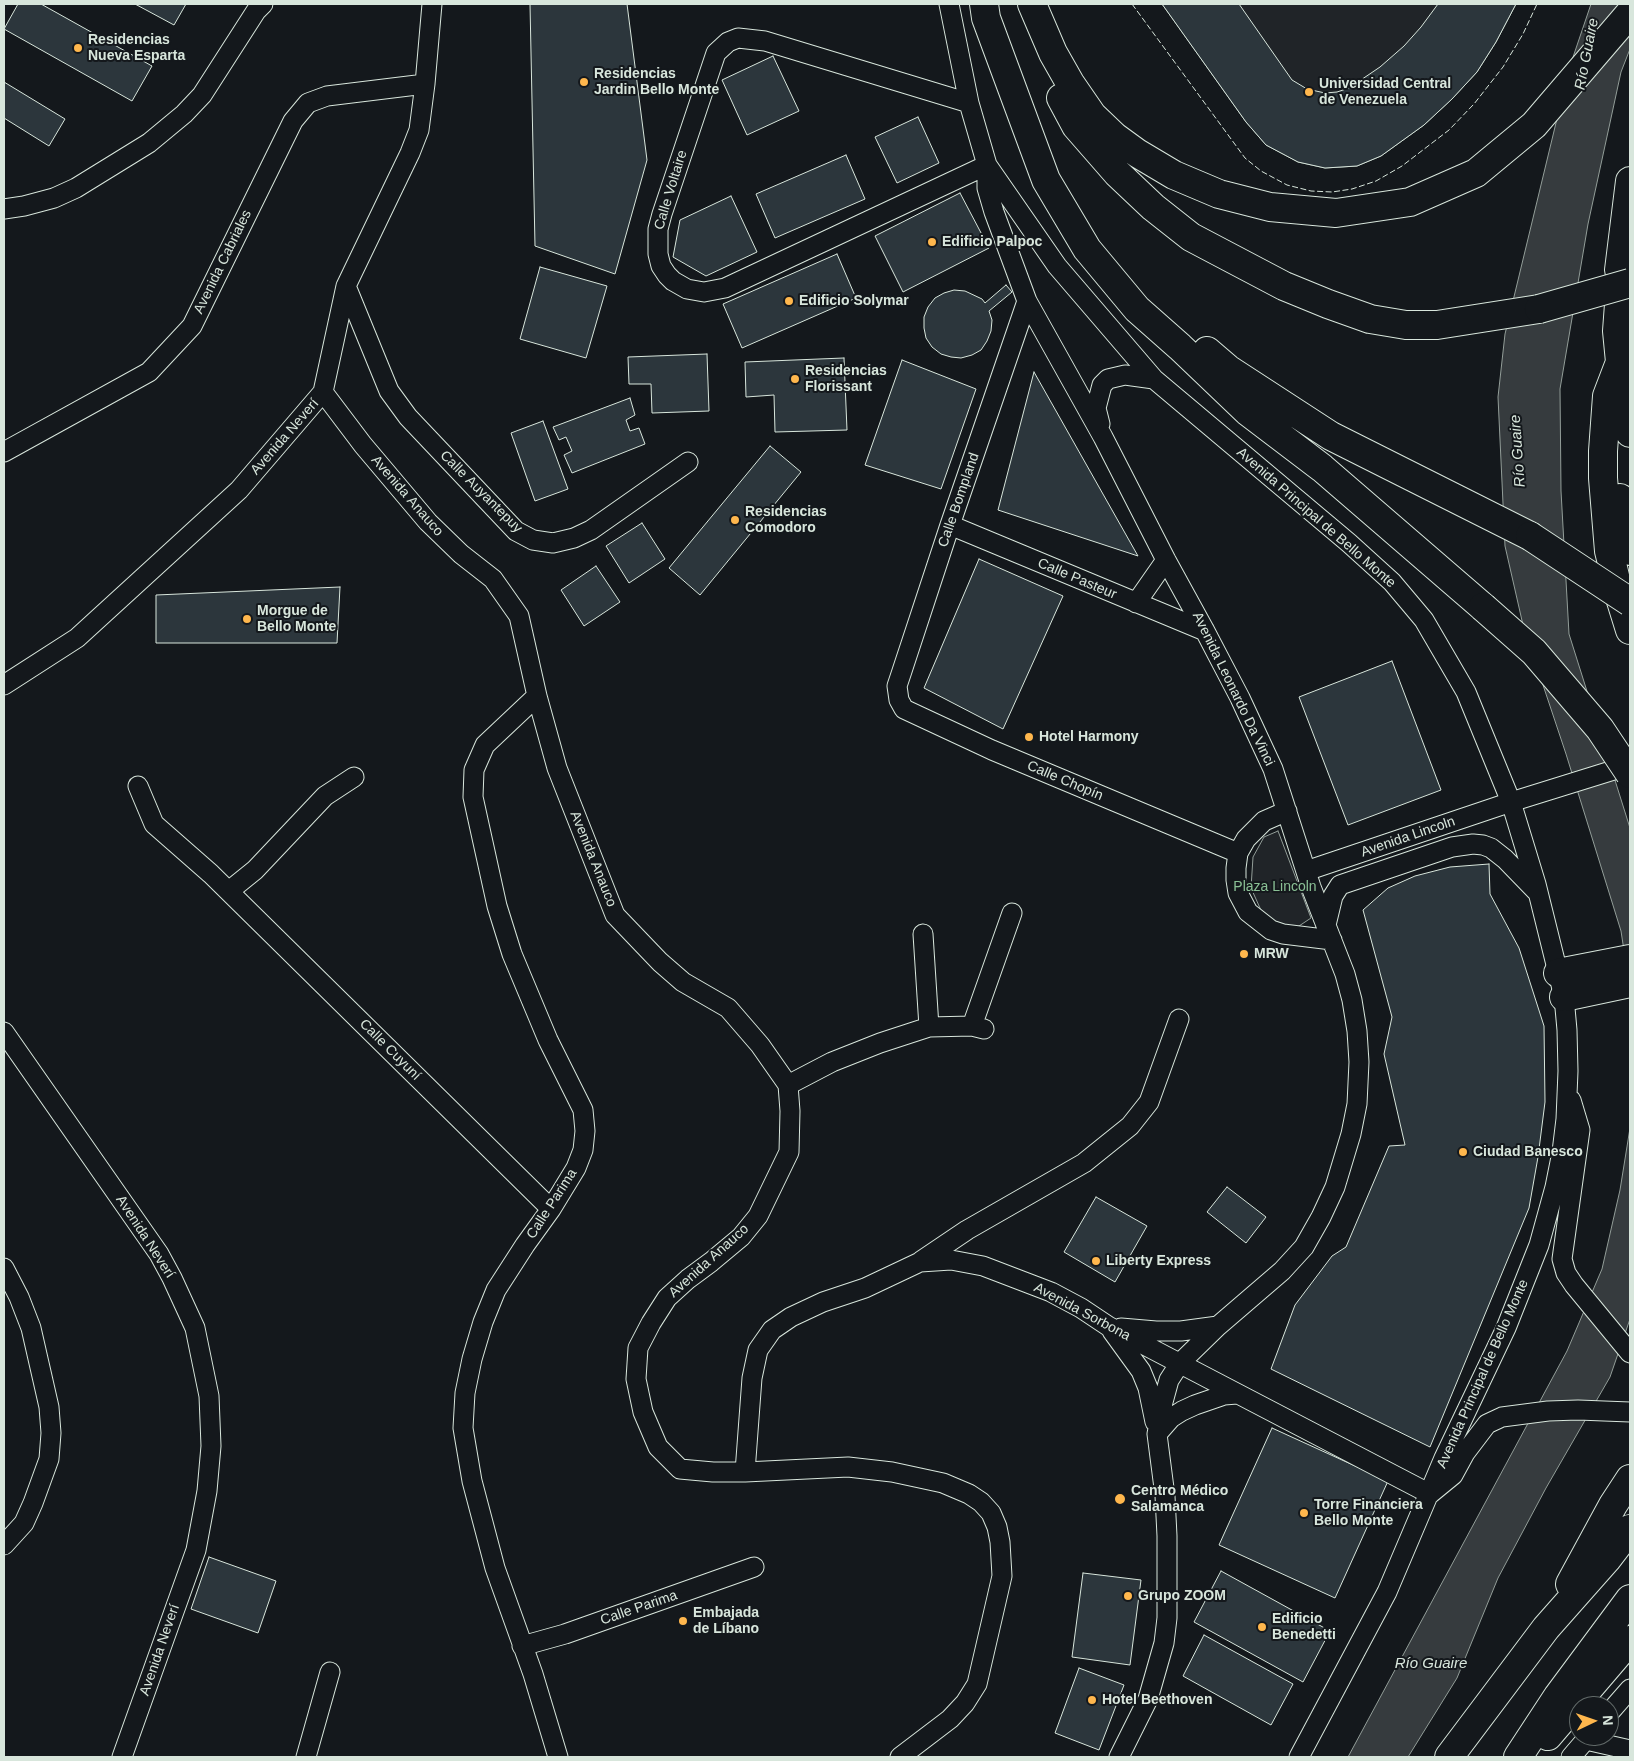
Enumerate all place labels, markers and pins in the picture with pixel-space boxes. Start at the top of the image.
place label: Residencias Nueva Esparta [88,32,185,64]
marker: Residencias Nueva Esparta [72,42,84,54]
place label: Residencias Jardin Bello Monte [594,66,719,98]
marker: Residencias Jardin Bello Monte [578,76,590,88]
place label: Universidad Central de Venezuela [1319,76,1451,108]
marker: Universidad Central de Venezuela [1303,86,1315,98]
place label: Edificio Palpoc [942,234,1042,250]
marker: Edificio Palpoc [926,236,938,248]
place label: Edificio Solymar [799,293,909,309]
marker: Edificio Solymar [783,295,795,307]
place label: Residencias Florissant [805,363,887,396]
marker: Residencias Florissant [789,373,801,385]
place label: Residencias Comodoro [745,504,827,536]
marker: Residencias Comodoro [729,514,741,526]
place label: Morgue de Bello Monte [257,603,336,636]
marker: Morgue de Bello Monte [241,613,253,625]
place label: Hotel Harmony [1039,729,1139,745]
marker: Hotel Harmony [1023,731,1035,743]
place label: MRW [1254,946,1289,962]
marker: MRW [1238,948,1250,960]
place label: Ciudad Banesco [1473,1144,1583,1160]
marker: Ciudad Banesco [1457,1146,1469,1158]
place label: Liberty Express [1106,1253,1211,1269]
marker: Liberty Express [1090,1255,1102,1267]
place label: Centro Médico Salamanca [1131,1483,1228,1515]
marker: Centro Médico Salamanca [1113,1492,1127,1506]
place label: Torre Financiera Bello Monte [1314,1497,1423,1530]
marker: Torre Financiera Bello Monte [1298,1507,1310,1519]
place label: Grupo ZOOM [1138,1588,1226,1604]
marker: Grupo ZOOM [1122,1590,1134,1602]
place label: Embajada de Líbano [693,1605,759,1638]
place label: Edificio Benedetti [1272,1611,1336,1644]
marker: Embajada de Líbano [677,1615,689,1627]
marker: Edificio Benedetti [1256,1621,1268,1633]
place label: Hotel Beethoven [1102,1692,1212,1708]
marker: Hotel Beethoven [1086,1694,1098,1706]

